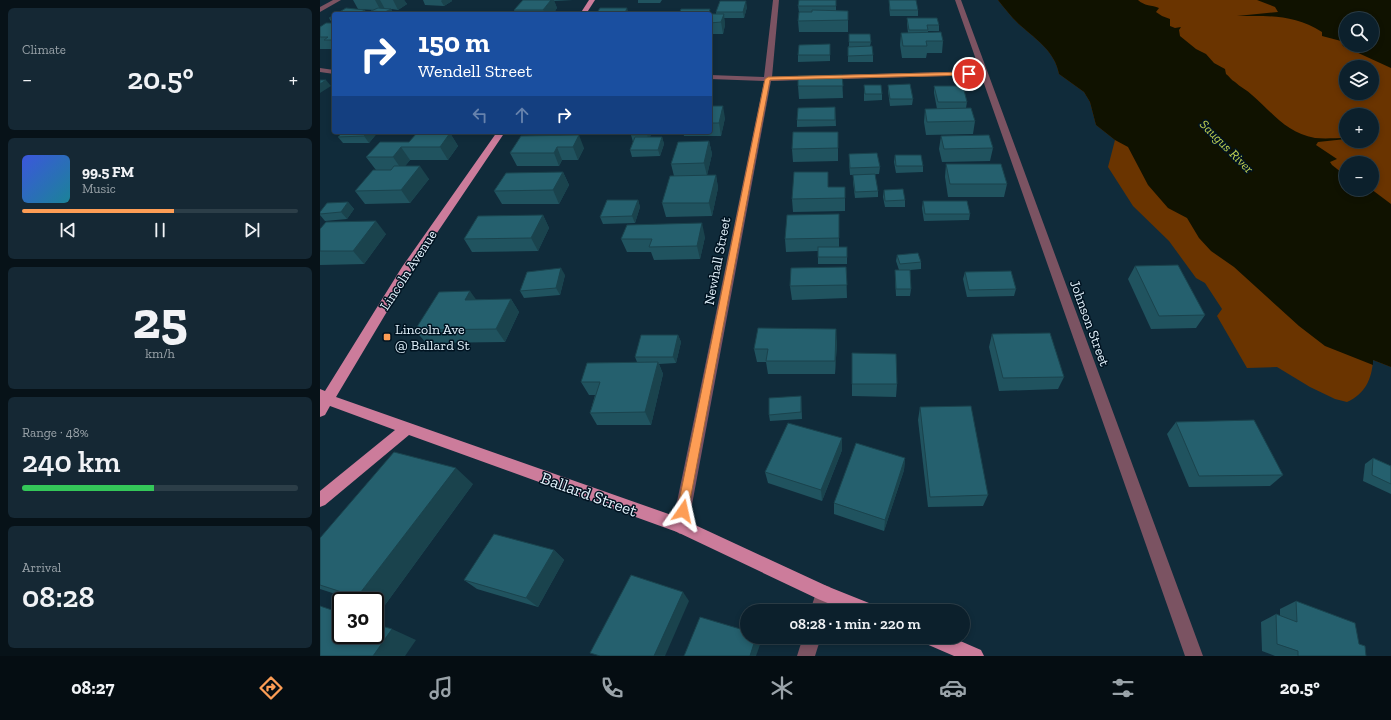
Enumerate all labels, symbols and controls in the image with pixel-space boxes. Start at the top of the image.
map controls [1339,12,1379,196]
button: search [1339,12,1379,52]
text: 150 m [418,26,490,59]
icon: right [352,28,404,80]
text: Climate [22,42,66,57]
pin [952,57,986,91]
text: Wendell Street [418,60,532,82]
button: layers [1339,60,1379,100]
text: 20.5° [127,61,194,97]
icon: arrive [958,63,980,85]
text: − [22,66,32,93]
text: + [289,66,298,93]
icon: left [469,104,491,126]
icon: ahead [511,104,533,126]
icon: right [553,104,575,126]
button: + [1339,108,1379,148]
water label: Saugus River [1197,117,1257,176]
button: − [1339,156,1379,196]
text: 99.5 FM [82,163,134,181]
text: Music [82,181,116,196]
street label: Newhall Street [701,215,734,306]
icon: previous [57,219,79,241]
icon: pause [149,219,171,241]
icon: next [241,219,263,241]
street label: Lincoln Avenue [376,227,441,314]
street label: Johnson Street [1066,278,1113,369]
text: 25 [132,289,188,351]
place label: Lincoln Ave @ Ballard St [395,321,470,354]
marker: Lincoln Ave @ Ballard St [382,332,392,342]
text: km/h [145,346,175,361]
text: Range · 48% [22,425,89,440]
text: 240 km [22,444,120,480]
street label: Ballard Street [538,467,640,521]
position arrow [662,490,704,532]
text: Arrival [22,560,61,575]
text: 08:28 [22,579,95,615]
speed limit sign: 30 [332,592,384,644]
text: 08:28 · 1 min · 220 m [789,615,921,633]
icon: directions [257,674,285,702]
icon: music [427,674,455,702]
icon: phone [598,674,626,702]
icon: climate [768,674,796,702]
icon: car [939,674,967,702]
icon: filters [1109,674,1137,702]
text: 08:27 [71,677,114,699]
text: 20.5° [1280,677,1320,699]

